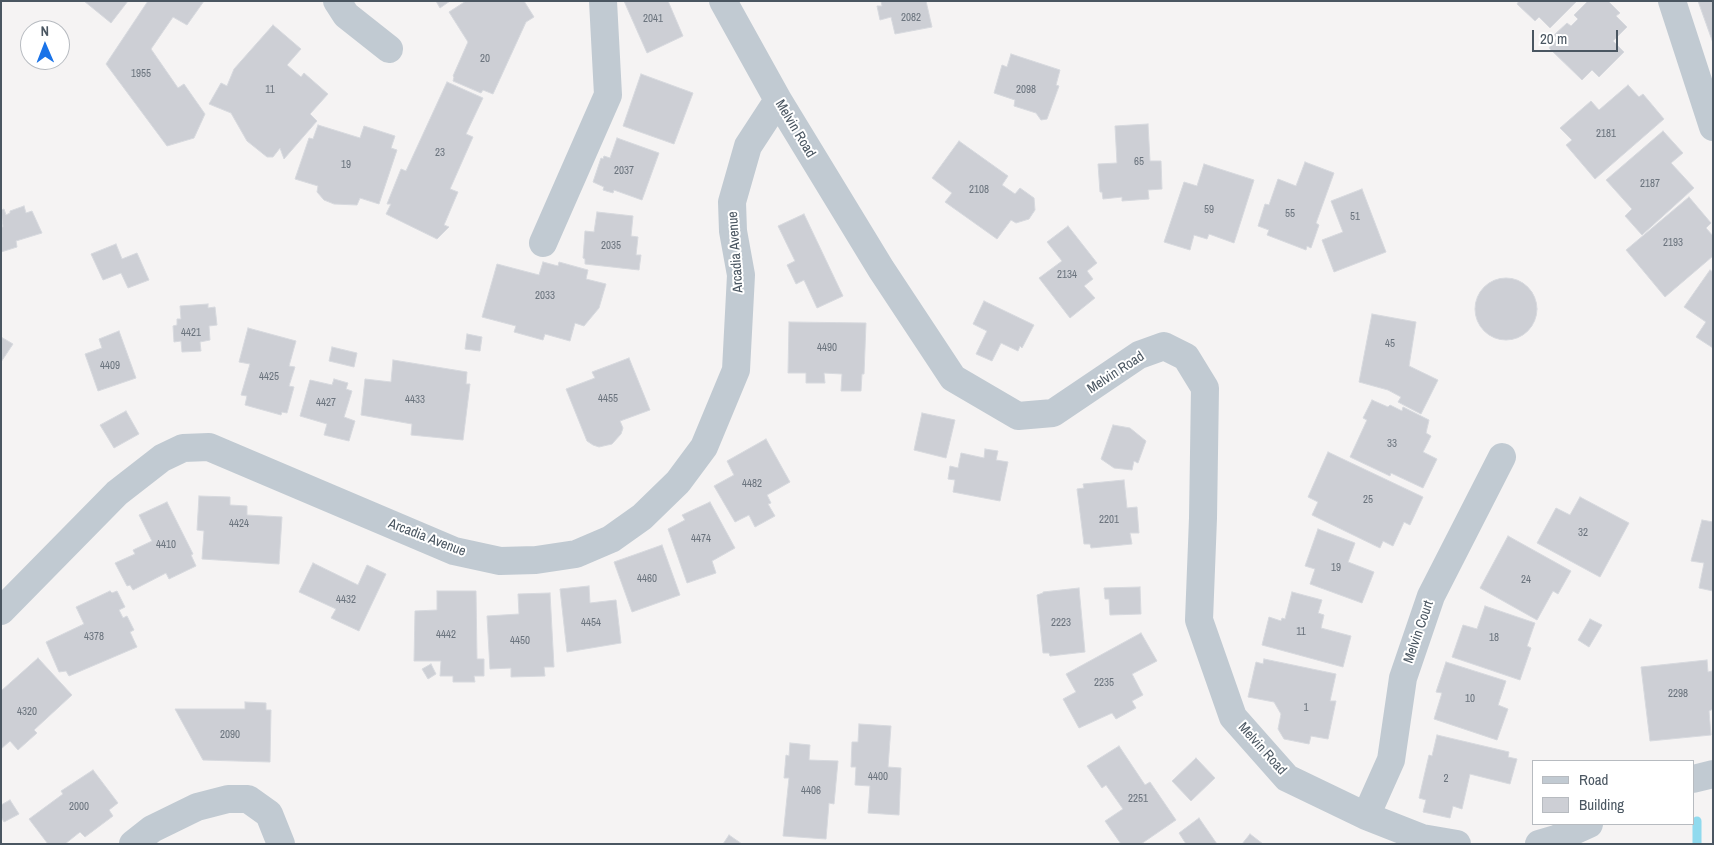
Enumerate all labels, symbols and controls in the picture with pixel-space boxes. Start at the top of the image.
house number: 2082 [901,11,921,25]
house number: 2041 [643,12,663,26]
north arrow [20,20,70,70]
scale bar [1534,20,1620,52]
text: N [40,22,49,40]
text: 20 m [1540,28,1567,49]
house number: 20 [480,52,490,66]
house number: 1955 [131,67,151,81]
house number: 11 [265,83,275,97]
house number: 2098 [1016,83,1036,97]
street label: Melvin Road [771,97,819,161]
house number: 2181 [1596,127,1616,141]
house number: 23 [435,146,445,160]
house number: 65 [1134,155,1144,169]
house number: 19 [341,158,351,172]
house number: 2037 [614,164,634,178]
house number: 2187 [1640,177,1660,191]
house number: 2108 [969,183,989,197]
house number: 59 [1204,203,1214,217]
house number: 55 [1285,207,1295,221]
house number: 51 [1350,210,1360,224]
street label: Arcadia Avenue [725,211,747,293]
house number: 2193 [1663,236,1683,250]
house number: 2035 [601,239,621,253]
house number: 2134 [1057,268,1077,282]
house number: 2033 [535,289,555,303]
house number: 4421 [181,326,201,340]
house number: 45 [1385,337,1395,351]
house number: 4490 [817,341,837,355]
street label: Melvin Road [1084,348,1148,398]
house number: 4409 [100,359,120,373]
house number: 4425 [259,370,279,384]
house number: 4455 [598,392,618,406]
house number: 4433 [405,393,425,407]
house number: 4427 [316,396,336,410]
house number: 33 [1387,437,1397,451]
house number: 4482 [742,477,762,491]
house number: 25 [1363,493,1373,507]
house number: 2201 [1099,513,1119,527]
street label: Arcadia Avenue [386,516,468,560]
house number: 4424 [229,517,249,531]
house number: 32 [1578,526,1588,540]
house number: 4474 [691,532,711,546]
house number: 4410 [156,538,176,552]
house number: 19 [1331,561,1341,575]
house number: 4460 [637,572,657,586]
house number: 24 [1521,573,1531,587]
house number: 4432 [336,593,356,607]
street label: Melvin Court [1400,599,1438,665]
house number: 4454 [581,616,601,630]
house number: 2223 [1051,616,1071,630]
house number: 11 [1296,625,1306,639]
house number: 4442 [436,628,456,642]
house number: 4378 [84,630,104,644]
house number: 18 [1489,631,1499,645]
house number: 4450 [510,634,530,648]
house number: 2235 [1094,676,1114,690]
house number: 2298 [1668,687,1688,701]
house number: 10 [1465,692,1475,706]
house number: 1 [1303,701,1309,715]
house number: 4320 [17,705,37,719]
street label: Melvin Road [1234,719,1290,779]
house number: 2090 [220,728,240,742]
legend [1532,760,1694,825]
text: Road [1579,769,1608,790]
house number: 4400 [868,770,888,784]
house number: 2 [1443,772,1449,786]
house number: 4406 [801,784,821,798]
house number: 2251 [1128,792,1148,806]
text: Building [1579,794,1624,815]
house number: 2000 [69,800,89,814]

